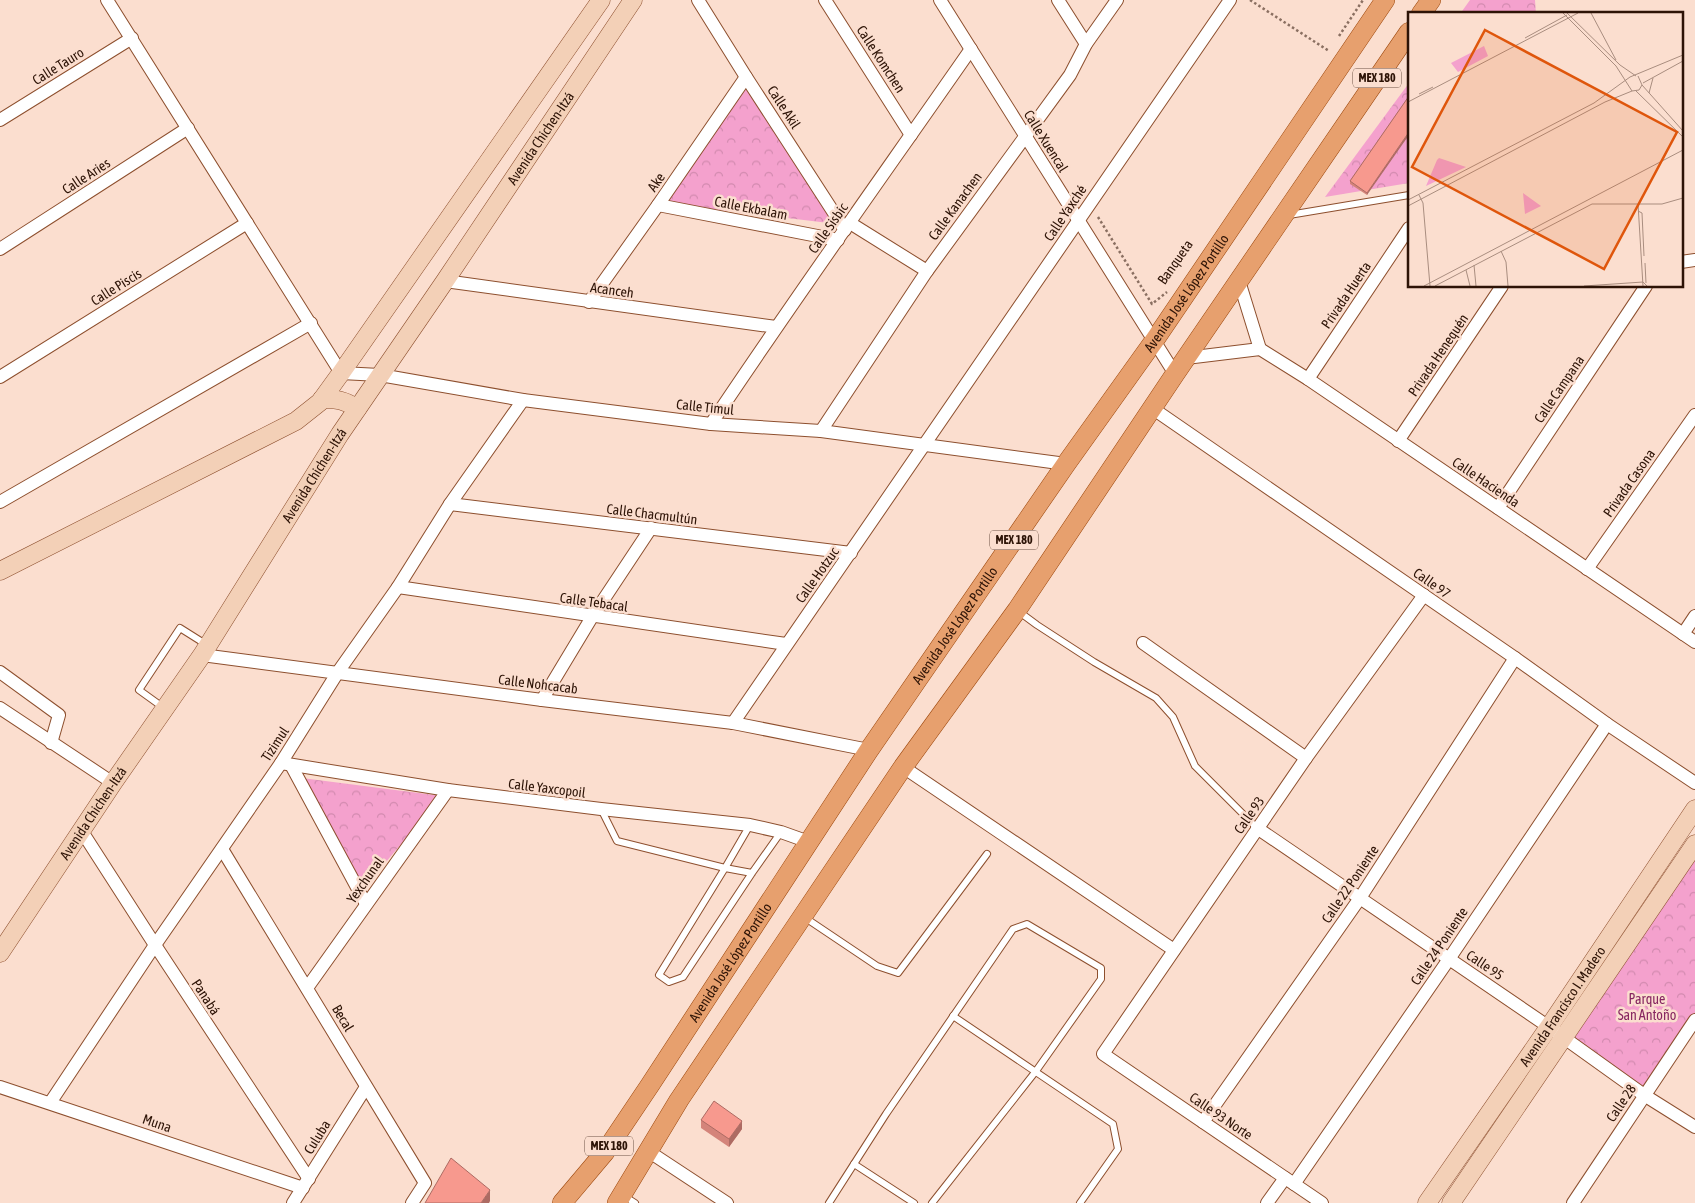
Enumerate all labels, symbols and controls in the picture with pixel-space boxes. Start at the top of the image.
inset map [1408,12,1682,288]
street label: Calle Komchen [853,22,909,96]
street label: Calle Tauro [29,44,87,88]
road number: MEX 180 [1353,68,1401,88]
street label: Calle Akil [764,83,804,132]
street label: Avenida Chichen-Itzá [504,89,577,188]
street label: Calle Xuencal [1021,107,1071,175]
street label: Calle Aries [59,155,113,197]
street label: Calle Kanachen [925,169,985,243]
street label: Ake [644,170,668,194]
street label: Calle Yaxché [1040,182,1090,244]
street label: Calle Ekbalam [713,193,789,223]
street label: Calle Sisbic [805,199,851,256]
street label: Avenida José López Portillo [1141,231,1232,355]
street label: Banqueta [1154,237,1196,287]
street label: Privada Huerta [1318,259,1374,331]
street label: Calle Piscis [88,265,144,309]
street label: Acanceh [589,279,635,301]
street label: Privada Henequén [1405,311,1471,399]
street label: Calle Campana [1531,352,1587,426]
street label: Calle Timul [675,396,735,418]
street label: Avenida Chichen-Itzá [279,425,350,525]
street label: Privada Casona [1600,446,1658,520]
street label: Calle Hacienda [1449,454,1523,510]
street label: Calle Chacmultún [606,500,698,528]
road number: MEX 180 [990,530,1038,550]
street label: Calle Hotzuc [792,543,842,606]
street label: Avenida José López Portillo [909,564,1001,687]
street label: Calle 97 [1410,565,1454,601]
street label: Calle Tebacal [559,589,629,615]
street label: Calle Nohcacab [497,671,579,697]
street label: Tizimul [258,724,292,764]
street label: Avenida Chichen-Itzá [56,764,130,863]
street label: Calle Yaxcopoil [507,775,587,801]
street label: Calle 93 [1231,793,1267,837]
street label: Calle 22 Poniente [1318,842,1382,926]
street label: Yexchunal [343,854,387,906]
street label: Avenida José López Portillo [686,900,775,1025]
street label: Calle 24 Poniente [1407,904,1471,988]
street label: Avenida Francisco I. Madero [1516,943,1609,1069]
street label: Calle 95 [1463,947,1507,983]
street label: Panabá [189,976,223,1018]
park label: Parque San Antoño [1618,991,1676,1023]
street label: Becal [329,1002,357,1035]
street label: Calle 28 [1603,1081,1639,1125]
street label: Calle 93 Norte [1186,1089,1256,1143]
street label: Muna [140,1111,174,1135]
street label: Culuba [300,1117,334,1157]
road number: MEX 180 [585,1136,633,1156]

